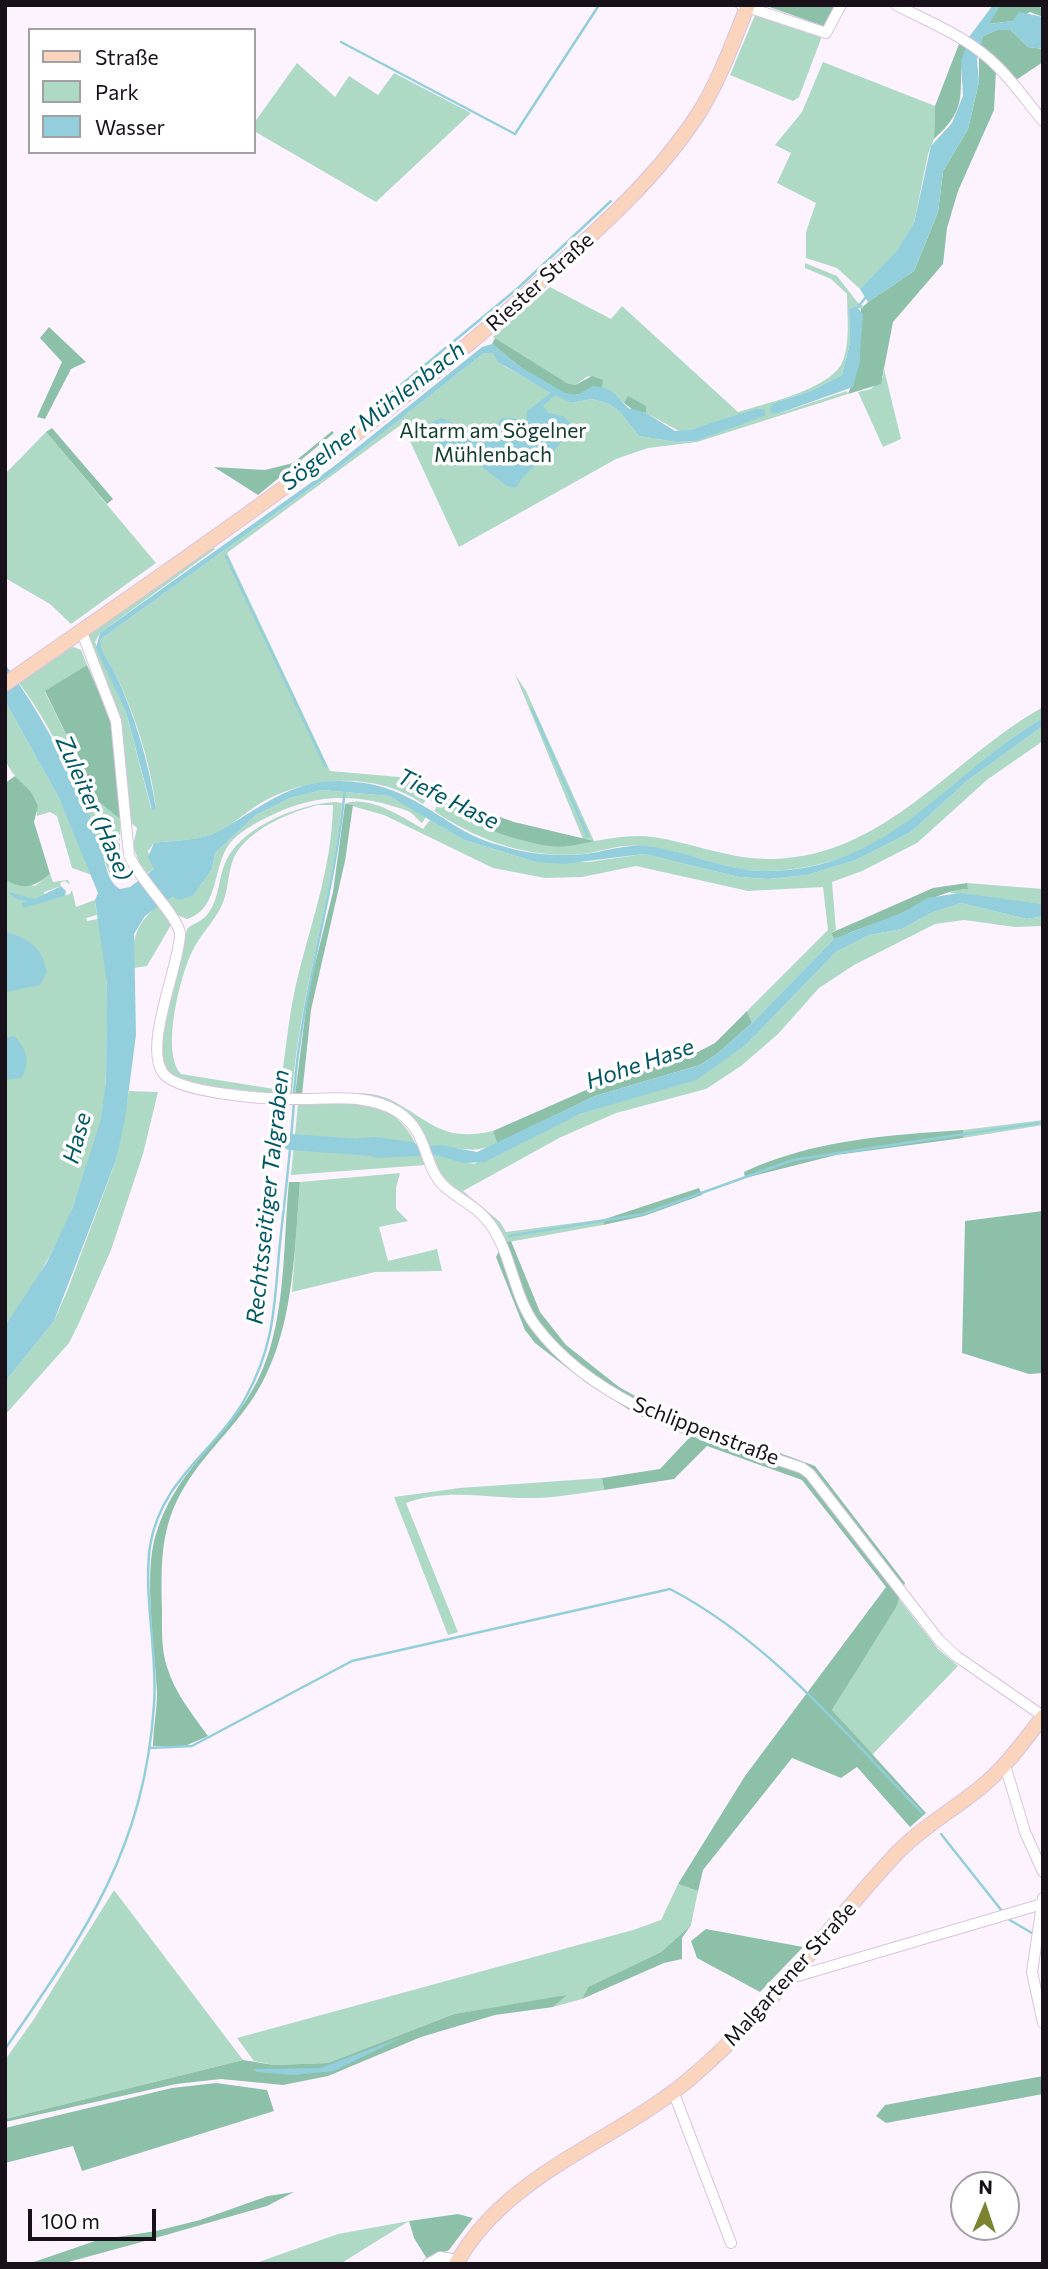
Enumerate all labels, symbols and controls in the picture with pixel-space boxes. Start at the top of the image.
legend [28,28,256,154]
text: Straße [95,44,159,69]
text: Park [95,79,139,104]
text: Wasser [95,114,165,139]
street label: Riester Straße [481,227,599,337]
water label: Sögelner Mühlenbach [276,336,470,496]
park label: Altarm am Sögelner Mühlenbach [399,418,587,468]
water label: Zuleiter (Hase) [50,731,138,885]
water label: Tiefe Hase [393,763,503,835]
water label: Hohe Hase [582,1033,698,1095]
water label: Rechtsseitiger Talgraben [241,1068,295,1326]
water label: Hase [57,1109,97,1167]
street label: Schlippenstraße [629,1392,783,1470]
street label: Malgartener Straße [719,1897,861,2051]
north arrow [950,2171,1020,2241]
text: N [978,2175,993,2198]
scale bar [32,2196,159,2240]
text: 100 m [41,2208,100,2233]

